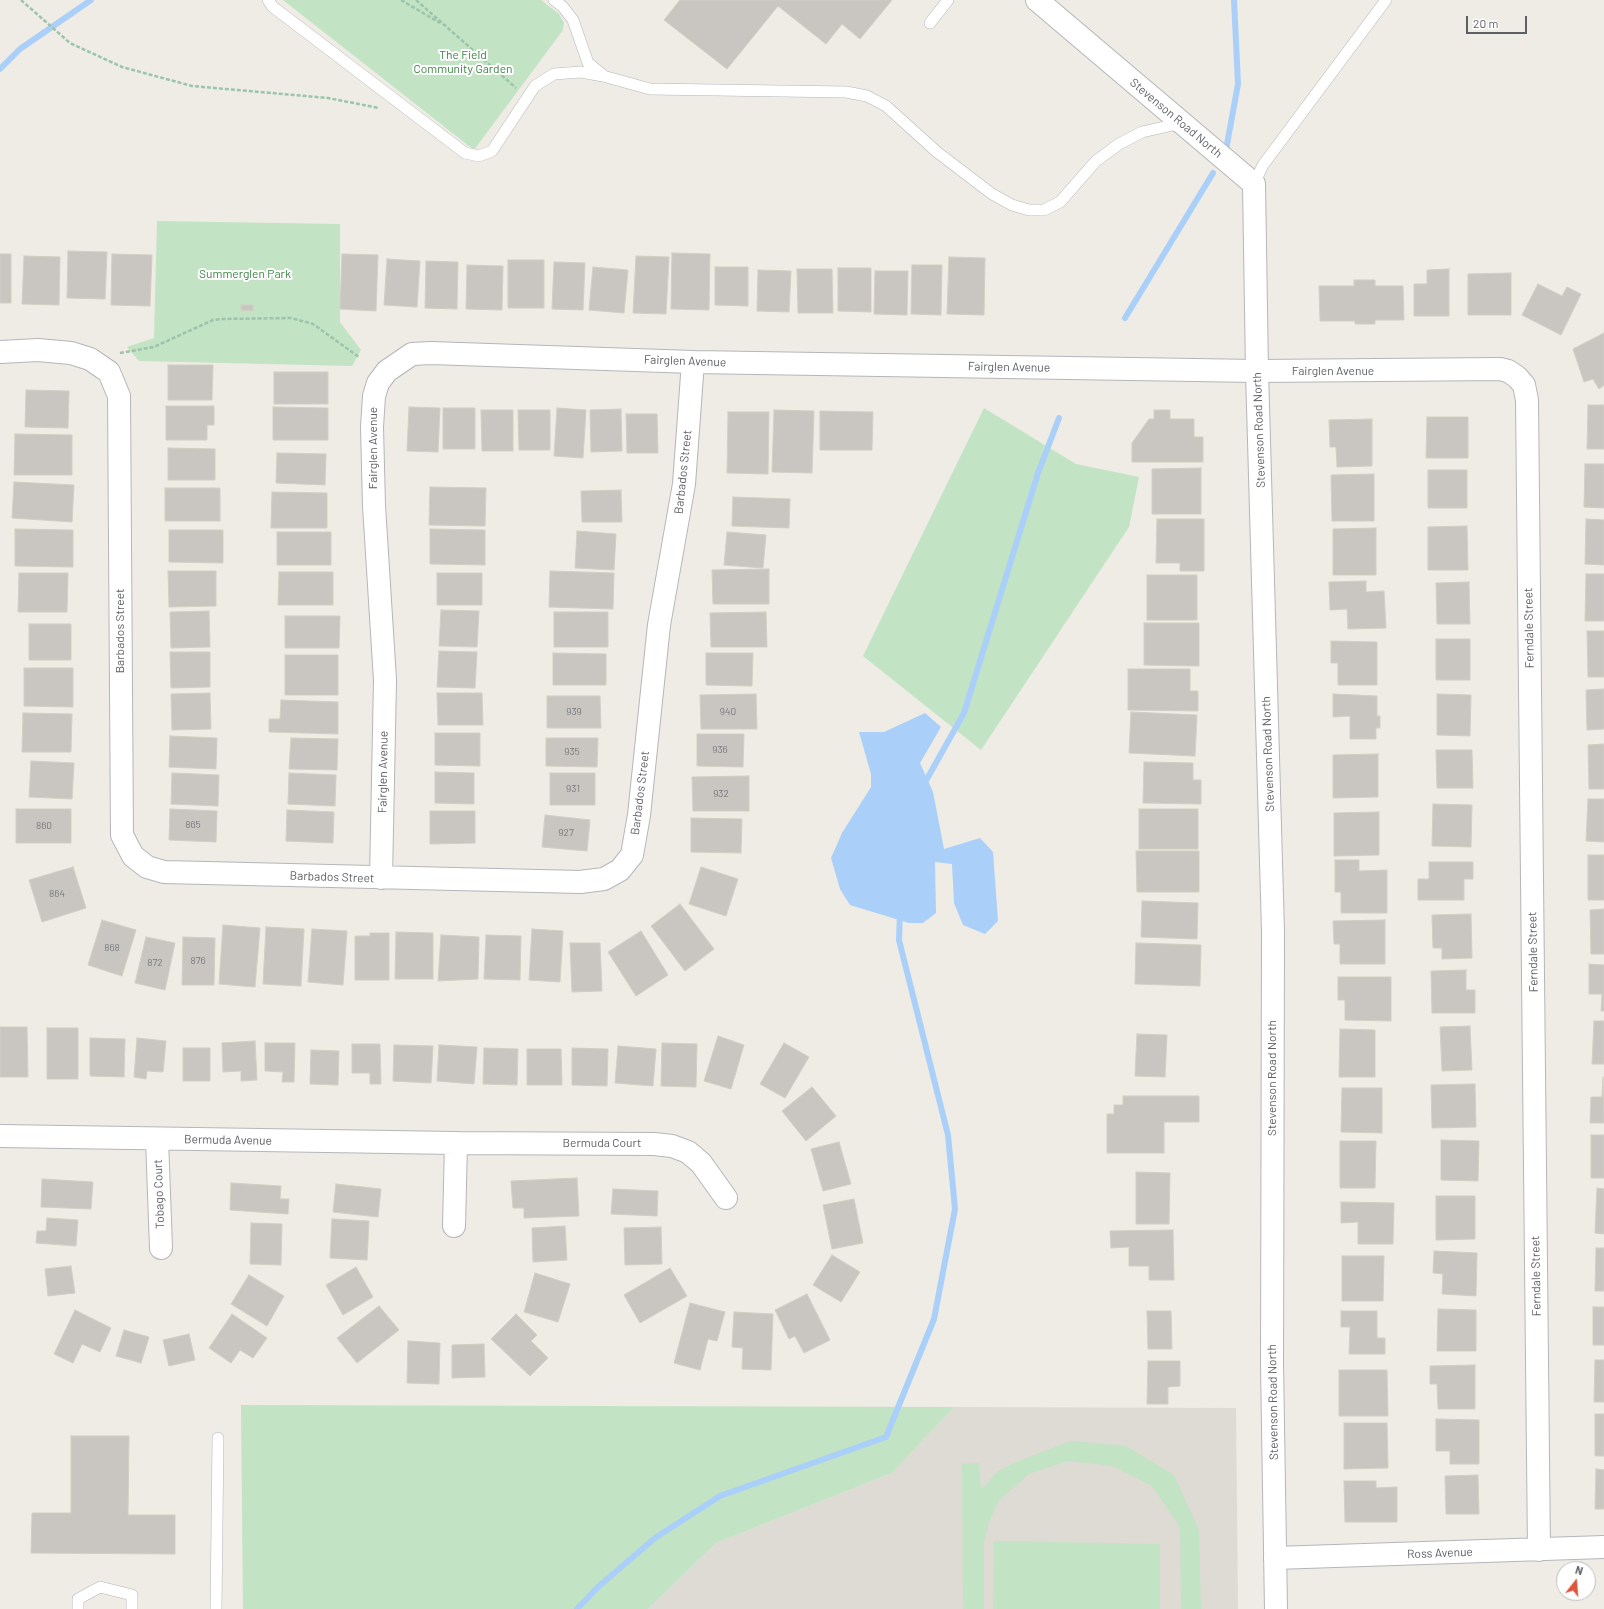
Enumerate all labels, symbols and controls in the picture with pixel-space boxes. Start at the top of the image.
scale bar [1468,8,1529,34]
text: 20 m [1473,16,1499,30]
park label: The Field Community Garden [413,48,513,76]
street label: Stevenson Road North [1127,75,1225,161]
park label: Summerglen Park [199,267,291,281]
street label: Fairglen Avenue [644,352,726,370]
street label: Fairglen Avenue [968,359,1050,375]
street label: Fairglen Avenue [1292,364,1374,378]
street label: Stevenson Road North [1250,372,1268,488]
street label: Fairglen Avenue [366,407,380,489]
street label: Barbados Street [671,429,695,515]
street label: Ferndale Street [1521,588,1537,668]
street label: Barbados Street [113,589,127,673]
street label: Stevenson Road North [1259,696,1277,812]
house number: 939 [566,706,582,718]
house number: 940 [720,706,736,718]
street label: Fairglen Avenue [375,731,391,813]
house number: 936 [712,744,728,756]
house number: 935 [564,746,580,758]
street label: Barbados Street [628,750,652,836]
house number: 931 [566,783,580,795]
house number: 932 [713,788,729,800]
house number: 865 [185,819,201,831]
house number: 860 [36,820,52,832]
house number: 927 [558,827,574,839]
street label: Barbados Street [289,868,375,886]
house number: 864 [49,888,65,900]
street label: Ferndale Street [1525,912,1541,992]
house number: 868 [104,942,120,954]
house number: 876 [190,955,206,967]
house number: 872 [147,957,163,969]
street label: Stevenson Road North [1265,1020,1279,1136]
street label: Bermuda Avenue [184,1132,272,1148]
street label: Bermuda Court [563,1136,641,1150]
street label: Tobago Court [151,1159,167,1229]
street label: Ferndale Street [1528,1236,1544,1316]
street label: Stevenson Road North [1265,1344,1281,1460]
street label: Ross Avenue [1407,1545,1473,1561]
north arrow [1556,1561,1596,1601]
text: N [1574,1563,1585,1577]

